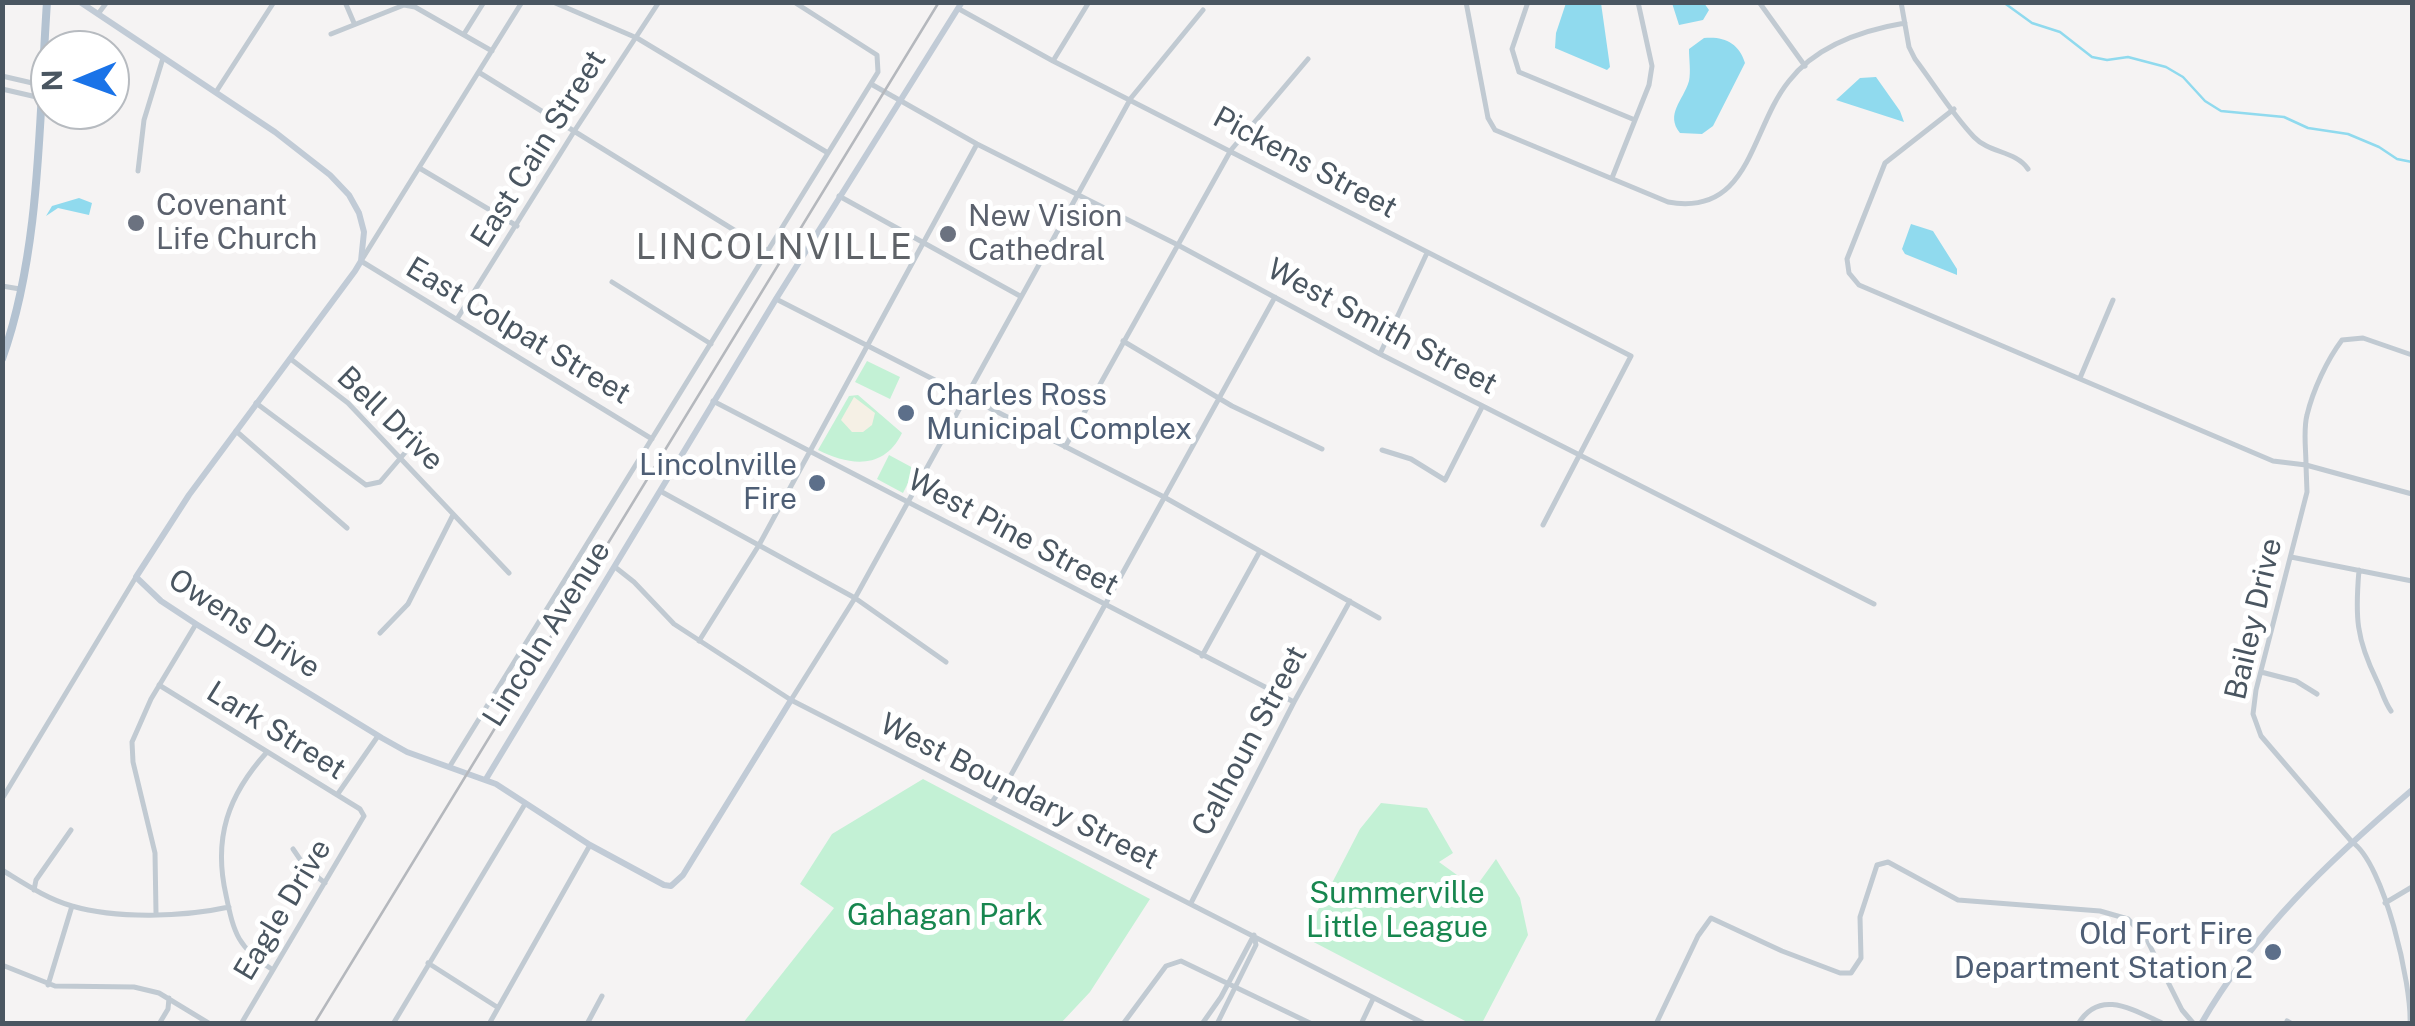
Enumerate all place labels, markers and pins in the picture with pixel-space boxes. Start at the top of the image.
place label: Covenant Life Church [156,188,317,258]
place label: New Vision Cathedral [968,199,1122,270]
marker: Covenant Life Church [125,212,147,234]
marker: New Vision Cathedral [937,223,959,245]
place label: Charles Ross Municipal Complex [926,378,1192,448]
marker: Charles Ross Municipal Complex [895,402,917,424]
place label: Lincolnville Fire [639,448,797,518]
marker: Lincolnville Fire [806,472,828,494]
place label: Old Fort Fire Department Station 2 [1954,917,2253,988]
marker: Old Fort Fire Department Station 2 [2262,941,2284,963]

